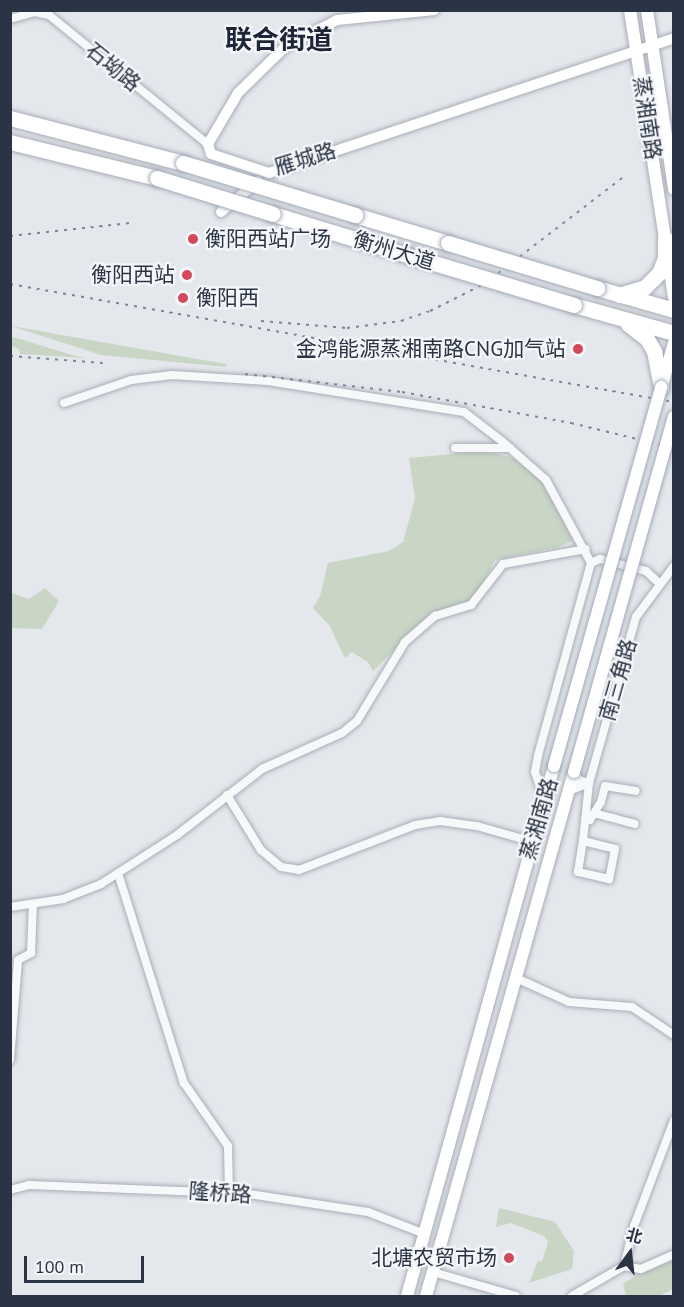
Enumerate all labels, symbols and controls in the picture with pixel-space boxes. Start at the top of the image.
district label: 联合街道 [225,24,333,56]
street label: 石坳路 [81,37,145,97]
street label: 蒸湘南路 [628,75,666,161]
street label: 雁城路 [271,138,339,180]
place label: 衡阳西站广场 [205,226,331,252]
street label: 衡州大道 [350,227,438,275]
marker: 衡阳西站广场 [186,232,200,246]
place label: 衡阳西站 [91,262,175,288]
marker: 衡阳西站 [180,268,194,282]
place label: 衡阳西 [196,285,259,311]
marker: 衡阳西 [174,289,192,307]
place label: 金鸿能源蒸湘南路CNG加气站 [296,336,566,362]
marker: 金鸿能源蒸湘南路CNG加气站 [571,342,585,356]
street label: 南三角路 [594,636,642,724]
street label: 蒸湘南路 [515,775,563,863]
street label: 隆桥路 [188,1178,252,1208]
north arrow [600,1223,660,1283]
text: 北 [624,1224,645,1247]
scale bar [27,1244,147,1282]
place label: 北塘农贸市场 [371,1245,497,1271]
marker: 北塘农贸市场 [502,1251,516,1265]
text: 100 m [35,1255,84,1278]

